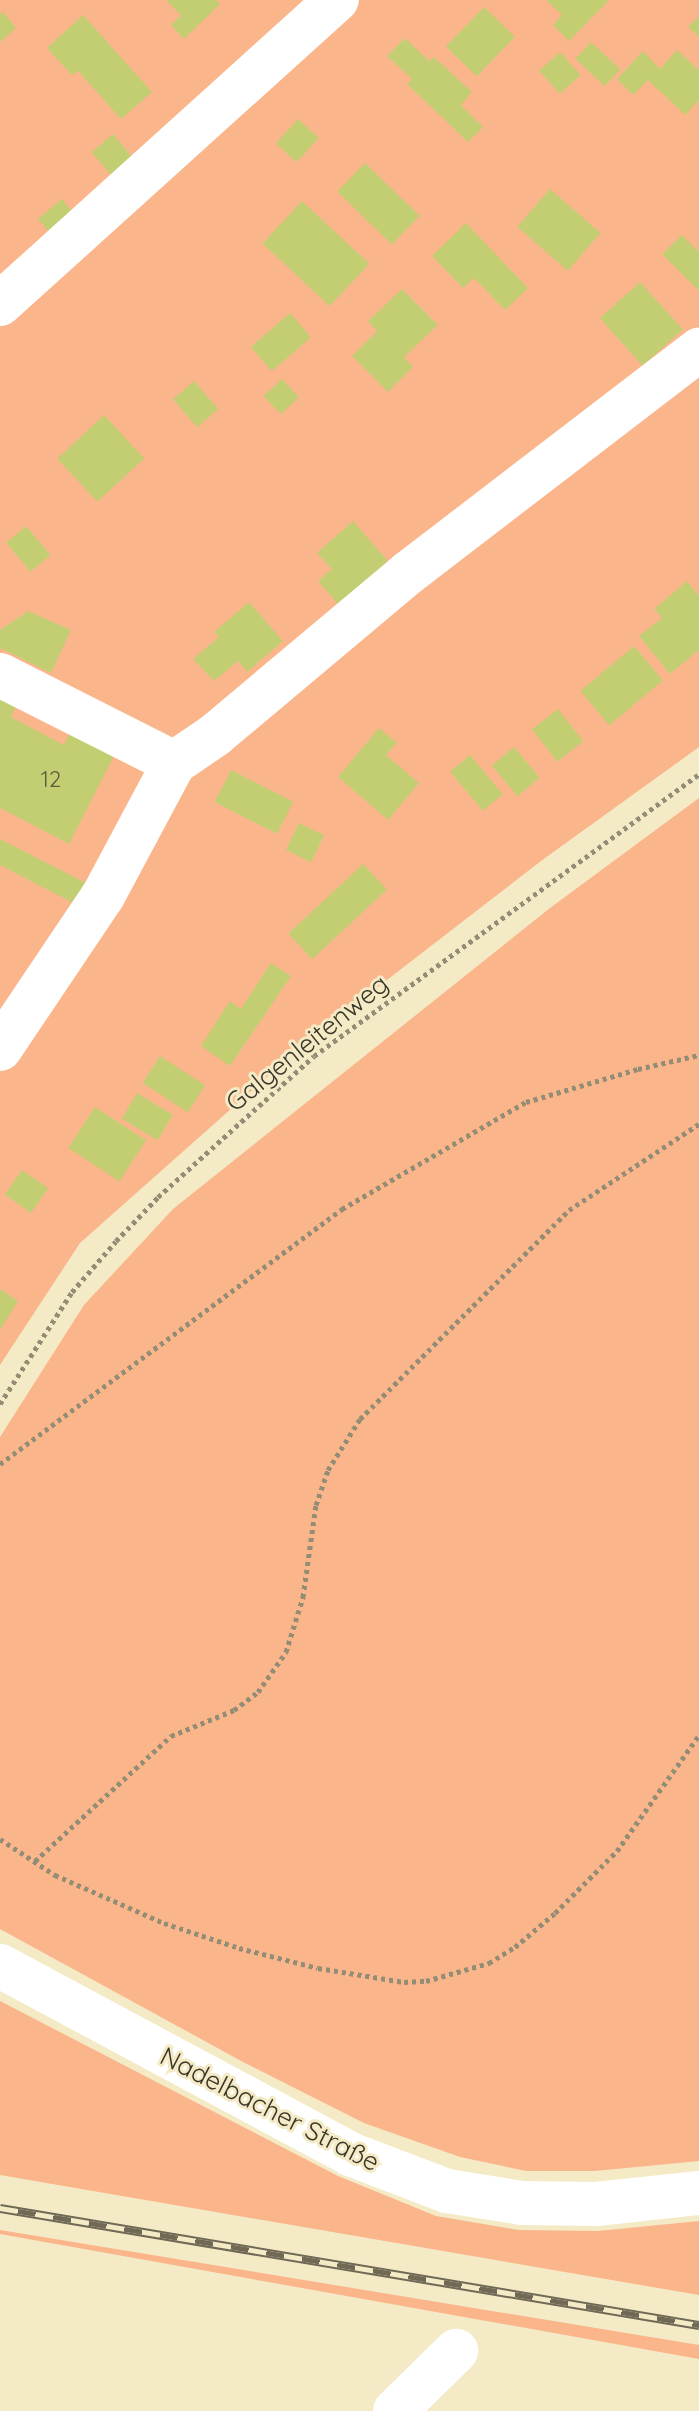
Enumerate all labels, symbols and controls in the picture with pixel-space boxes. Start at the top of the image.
house number: 12 [41,767,61,793]
street label: Galgenleitenweg [219,968,395,1118]
street label: Nadelbacher Straße [155,2040,385,2178]

